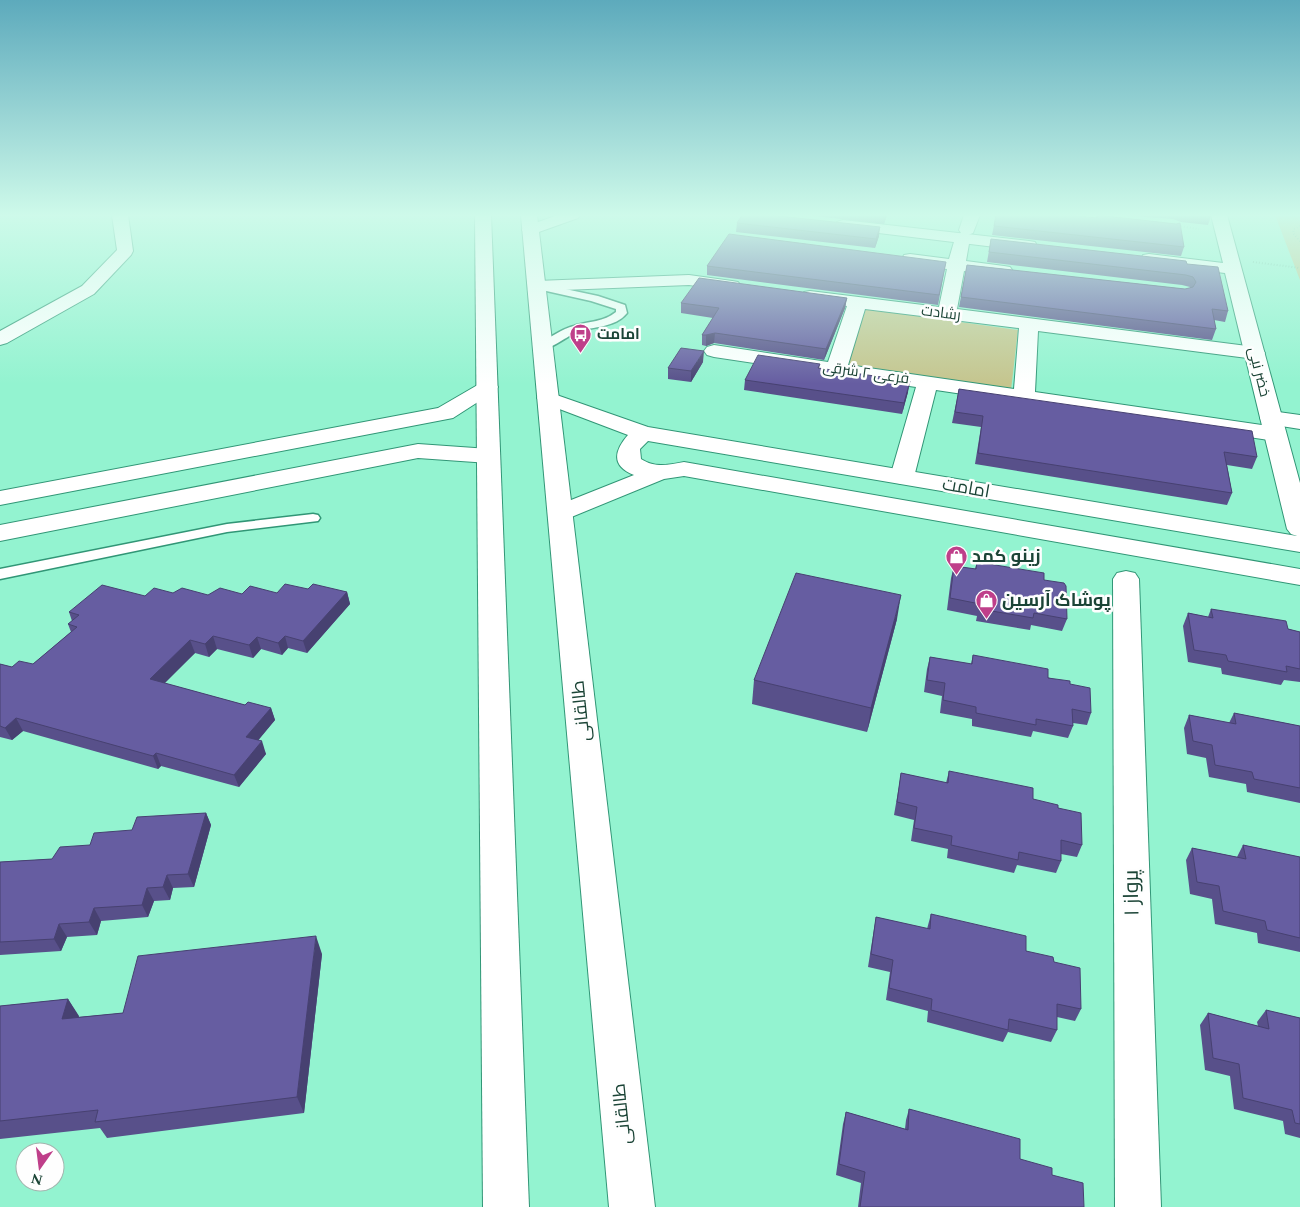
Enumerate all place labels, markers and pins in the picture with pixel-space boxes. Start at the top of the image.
bus stop icon: امامت [569,322,593,353]
place label: امامت [597,323,640,346]
place label: زینو کمد [972,543,1041,570]
shop icon: زینو کمد [944,544,968,575]
place label: پوشاک آرسین [1002,587,1111,614]
shop icon: پوشاک آرسین [974,588,998,619]

